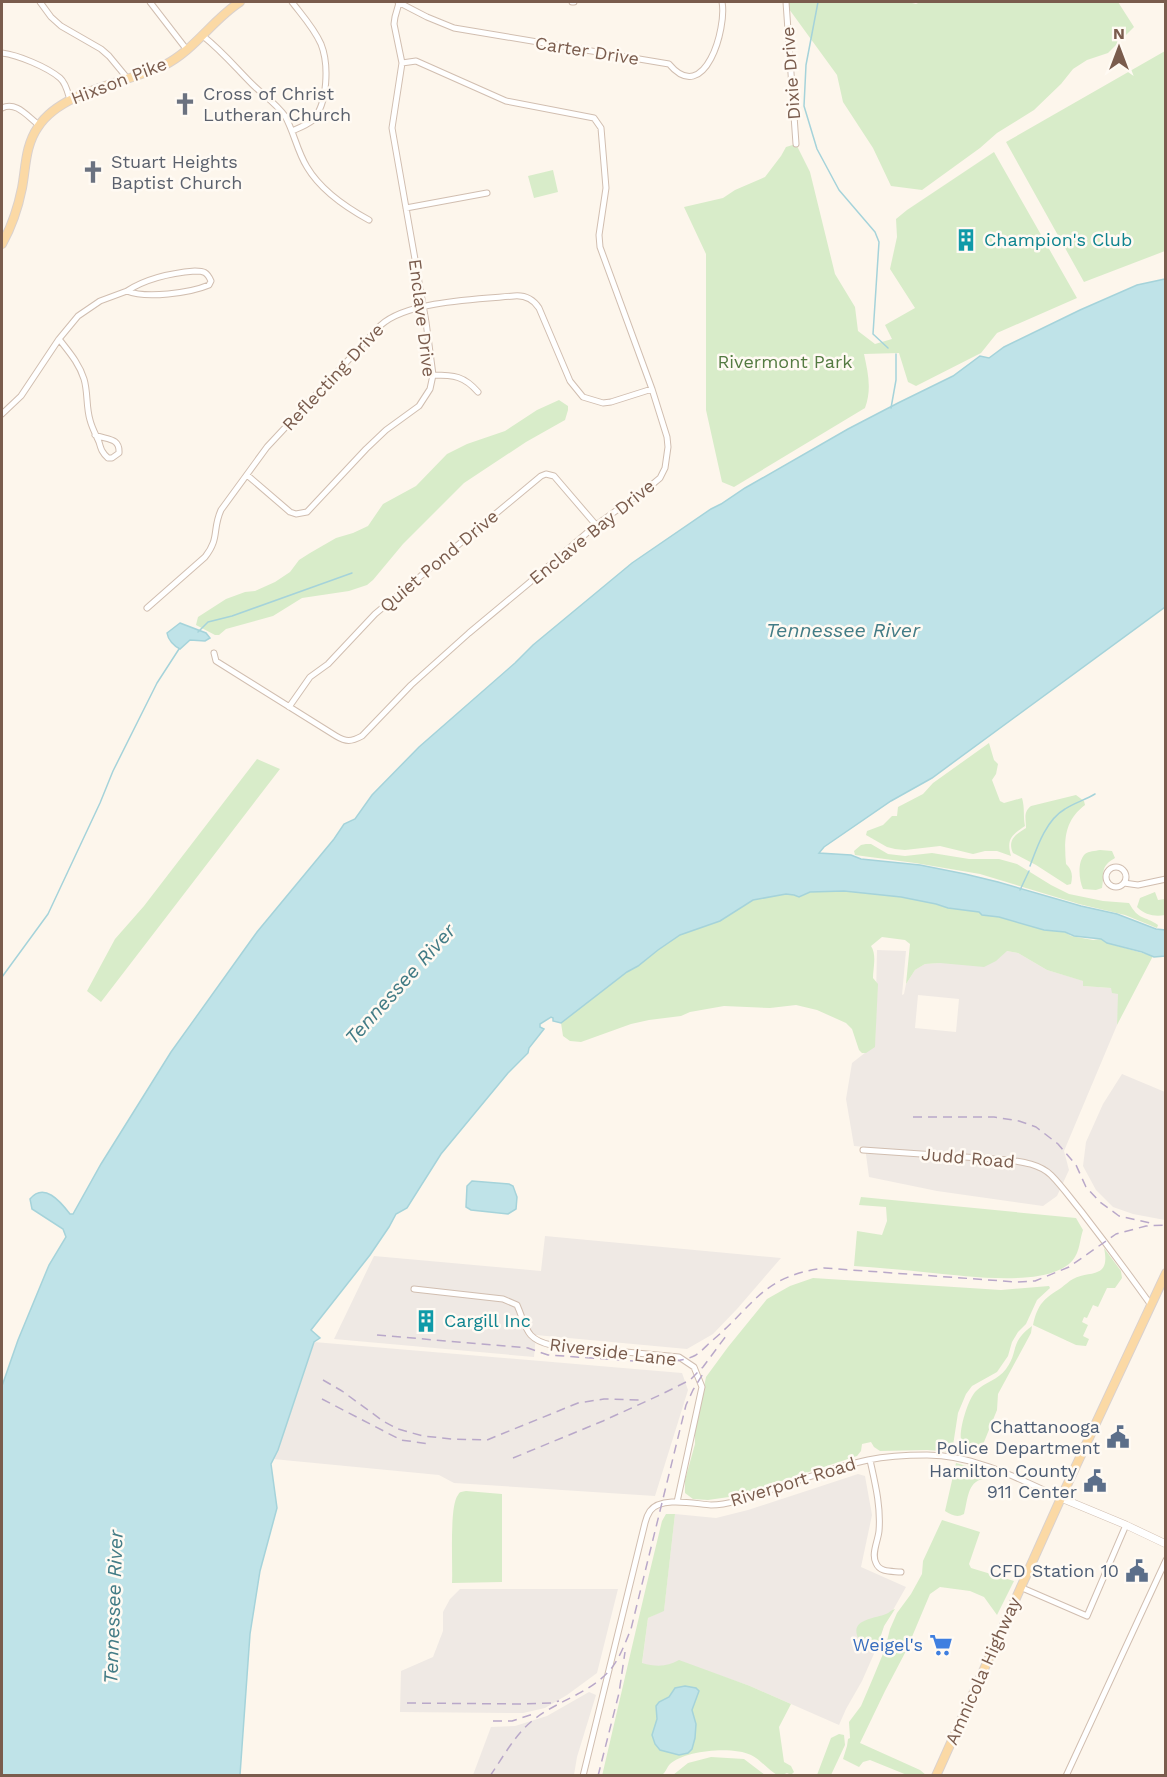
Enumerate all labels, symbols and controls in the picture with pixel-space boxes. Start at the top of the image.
north arrow [1089,18,1149,78]
text: N [1113,24,1125,43]
street label: Dixie Drive [777,26,804,120]
street label: Carter Drive [534,32,641,69]
street label: Hixson Pike [68,53,170,108]
place label: Cross of Christ Lutheran Church [203,83,351,125]
church icon: Cross of Christ Lutheran Church [172,91,198,117]
place label: Stuart Heights Baptist Church [111,151,242,193]
church icon: Stuart Heights Baptist Church [80,159,106,185]
building icon: Champion's Club [953,227,979,253]
place label: Champion's Club [984,229,1132,250]
street label: Enclave Drive [405,258,440,378]
street label: Reflecting Drive [278,319,388,435]
park label: Rivermont Park [717,351,853,372]
street label: Enclave Bay Drive [525,475,659,589]
street label: Quiet Pond Drive [375,505,502,616]
water label: Tennessee River [766,618,921,642]
water label: Tennessee River [340,918,461,1049]
street label: Judd Road [920,1143,1016,1172]
building icon: Cargill Inc [413,1308,439,1334]
place label: Cargill Inc [444,1310,531,1331]
street label: Riverside Lane [548,1333,678,1370]
place label: Chattanooga Police Department [936,1416,1100,1458]
public building icon: Chattanooga Police Department [1105,1424,1131,1450]
street label: Riverport Road [727,1452,858,1511]
place label: Hamilton County 911 Center [929,1460,1078,1502]
public building icon: Hamilton County 911 Center [1082,1468,1108,1494]
water label: Tennessee River [98,1528,128,1684]
public building icon: CFD Station 10 [1124,1558,1150,1584]
place label: CFD Station 10 [989,1560,1119,1581]
street label: Amnicola Highway [940,1593,1025,1748]
supermarket icon: Weigel's [928,1632,954,1658]
place label: Weigel's [853,1634,923,1655]

